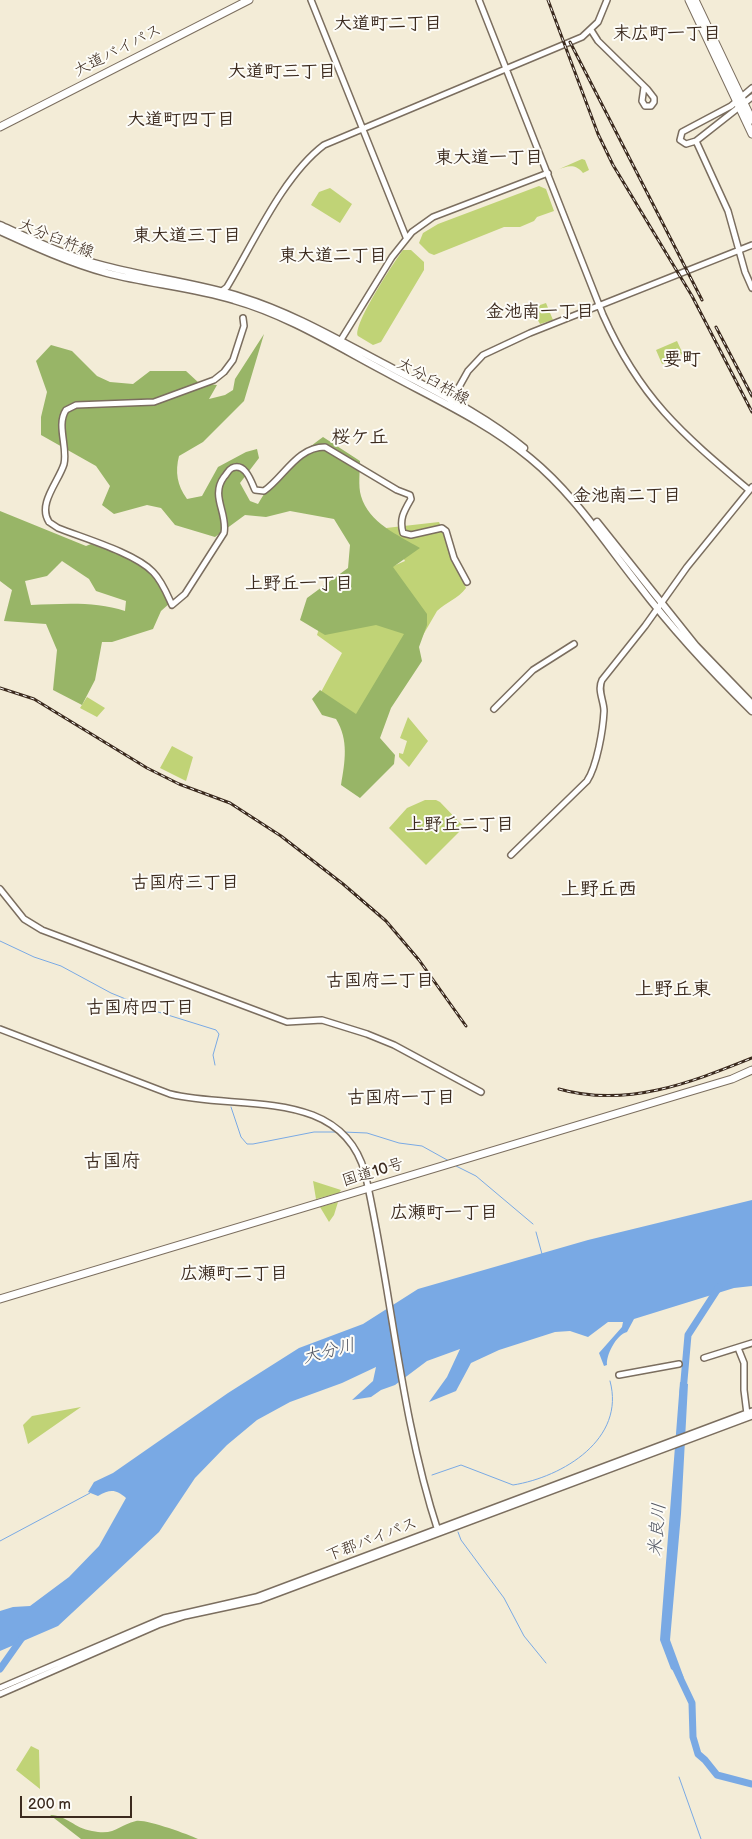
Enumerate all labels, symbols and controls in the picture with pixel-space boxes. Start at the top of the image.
district label: 大道町二丁目 [334,13,442,35]
street label: 大道バイパス [71,21,165,81]
district label: 末広町一丁目 [613,23,721,45]
district label: 大道町三丁目 [228,61,336,83]
district label: 大道町四丁目 [127,109,235,131]
district label: 東大道一丁目 [435,147,543,169]
street label: 大分臼杵線 [15,215,97,263]
district label: 東大道三丁目 [133,225,241,247]
district label: 東大道二丁目 [279,245,387,267]
district label: 金池南一丁目 [486,301,594,323]
district label: 要町 [663,349,701,371]
street label: 大分臼杵線 [393,354,473,410]
district label: 桜ケ丘 [332,427,388,449]
district label: 金池南二丁目 [573,485,681,507]
district label: 上野丘一丁目 [245,573,353,595]
district label: 上野丘二丁目 [406,814,514,836]
district label: 古国府三丁目 [131,872,239,894]
district label: 上野丘西 [561,879,637,901]
district label: 古国府二丁目 [326,970,434,992]
district label: 上野丘東 [635,979,711,1001]
district label: 古国府四丁目 [86,997,194,1019]
district label: 古国府一丁目 [347,1087,455,1109]
district label: 古国府 [84,1151,140,1173]
street label: 国道10号 [340,1155,406,1191]
district label: 広瀬町一丁目 [390,1202,498,1224]
district label: 広瀬町二丁目 [180,1263,288,1285]
water label: 大分川 [300,1335,358,1369]
water label: 米良川 [645,1502,671,1558]
street label: 下郡バイパス [324,1514,420,1566]
scale bar [22,1786,135,1818]
text: 200 m [28,1795,71,1814]

